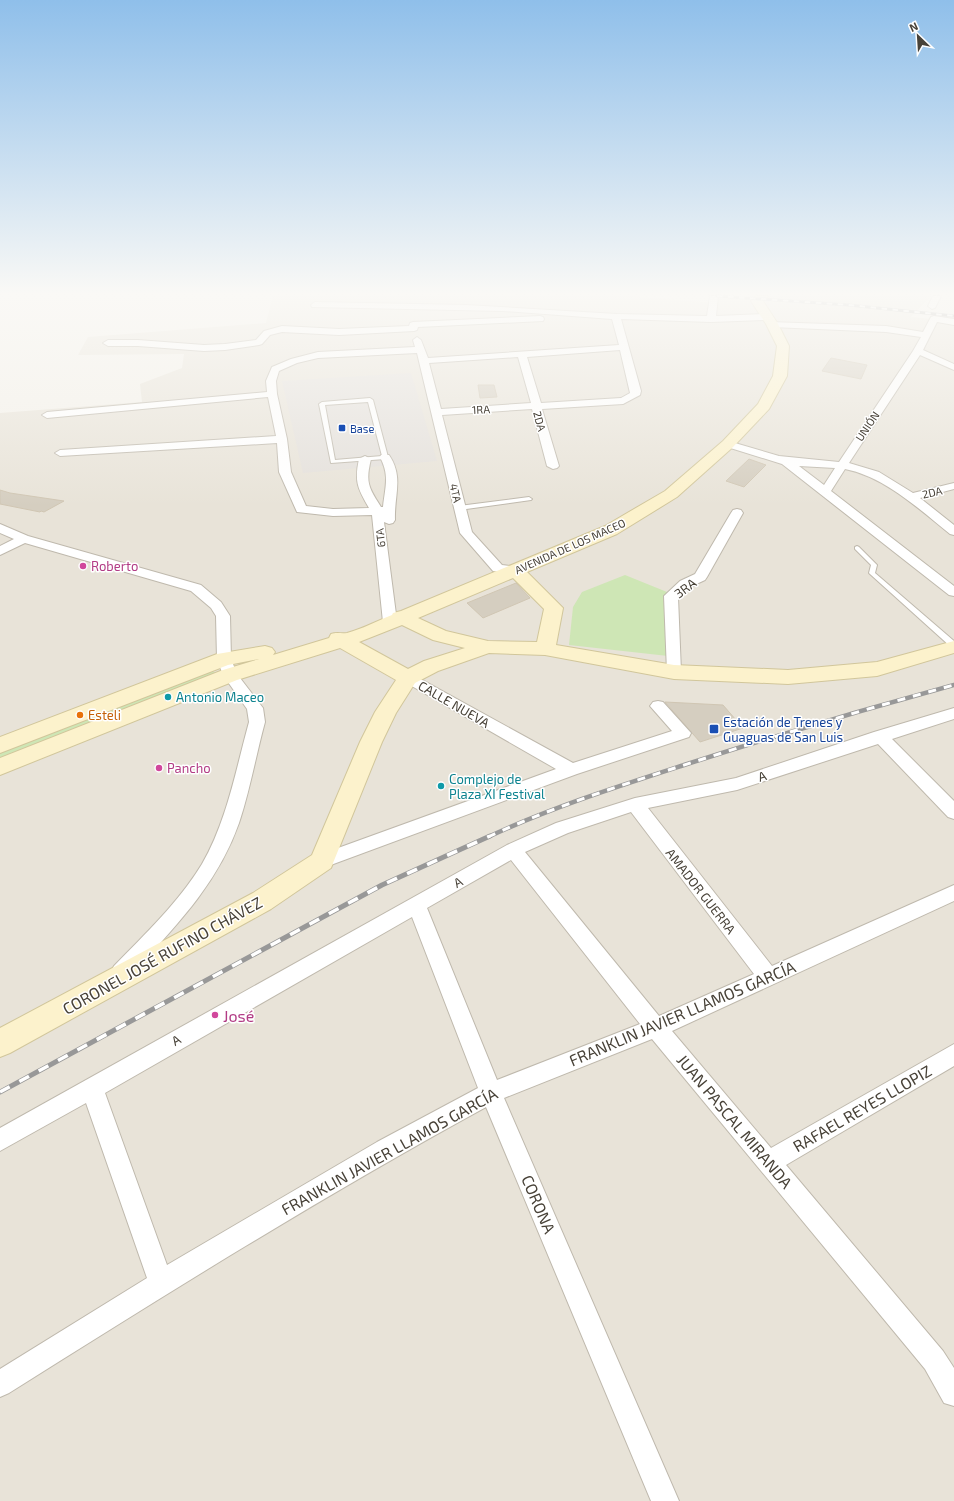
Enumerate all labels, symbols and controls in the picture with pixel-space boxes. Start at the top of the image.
north arrow [898,16,938,56]
text: N [907,19,920,34]
street label: 1RA [472,402,490,416]
street label: 2DA [531,409,549,433]
street label: UNIÓN [852,409,882,443]
place label: Base [350,422,374,435]
marker: Base [337,423,347,433]
street label: 4TA [448,482,465,504]
street label: 2DA [921,483,943,501]
street label: AVENIDA DE LOS MACEO [513,516,627,576]
street label: 6TA [372,528,388,548]
place label: Roberto [91,558,138,574]
marker: Roberto [78,561,88,571]
street label: 3RA [671,575,699,601]
street label: CALLE NUEVA [415,677,493,731]
place label: Antonio Maceo [176,689,264,705]
marker: Antonio Maceo [163,692,173,702]
place label: Esteli [88,707,121,723]
marker: Esteli [75,710,85,720]
place label: Estación de Trenes y Guaguas de San Luis [723,714,843,745]
marker: Estación de Trenes y Guaguas de San Luis [708,723,720,735]
place label: Pancho [167,760,211,776]
marker: Pancho [154,763,164,773]
street label: A [756,767,768,785]
place label: Complejo de Plaza XI Festival [449,771,545,802]
marker: Complejo de Plaza XI Festival [436,781,446,791]
street label: AMADOR GUERRA [663,845,739,937]
street label: A [451,873,465,891]
street label: CORONEL JOSÉ RUFINO CHÁVEZ [59,892,265,1018]
street label: FRANKLIN JAVIER LLAMOS GARCÍA [566,957,798,1069]
place label: José [223,1006,254,1025]
marker: José [210,1010,220,1020]
street label: A [168,1031,184,1049]
street label: JUAN PASCAL MIRANDA [673,1050,797,1192]
street label: RAFAEL REYES LLOPIZ [789,1061,935,1155]
street label: FRANKLIN JAVIER LLAMOS GARCÍA [278,1083,500,1218]
street label: CORONA [518,1172,560,1236]

